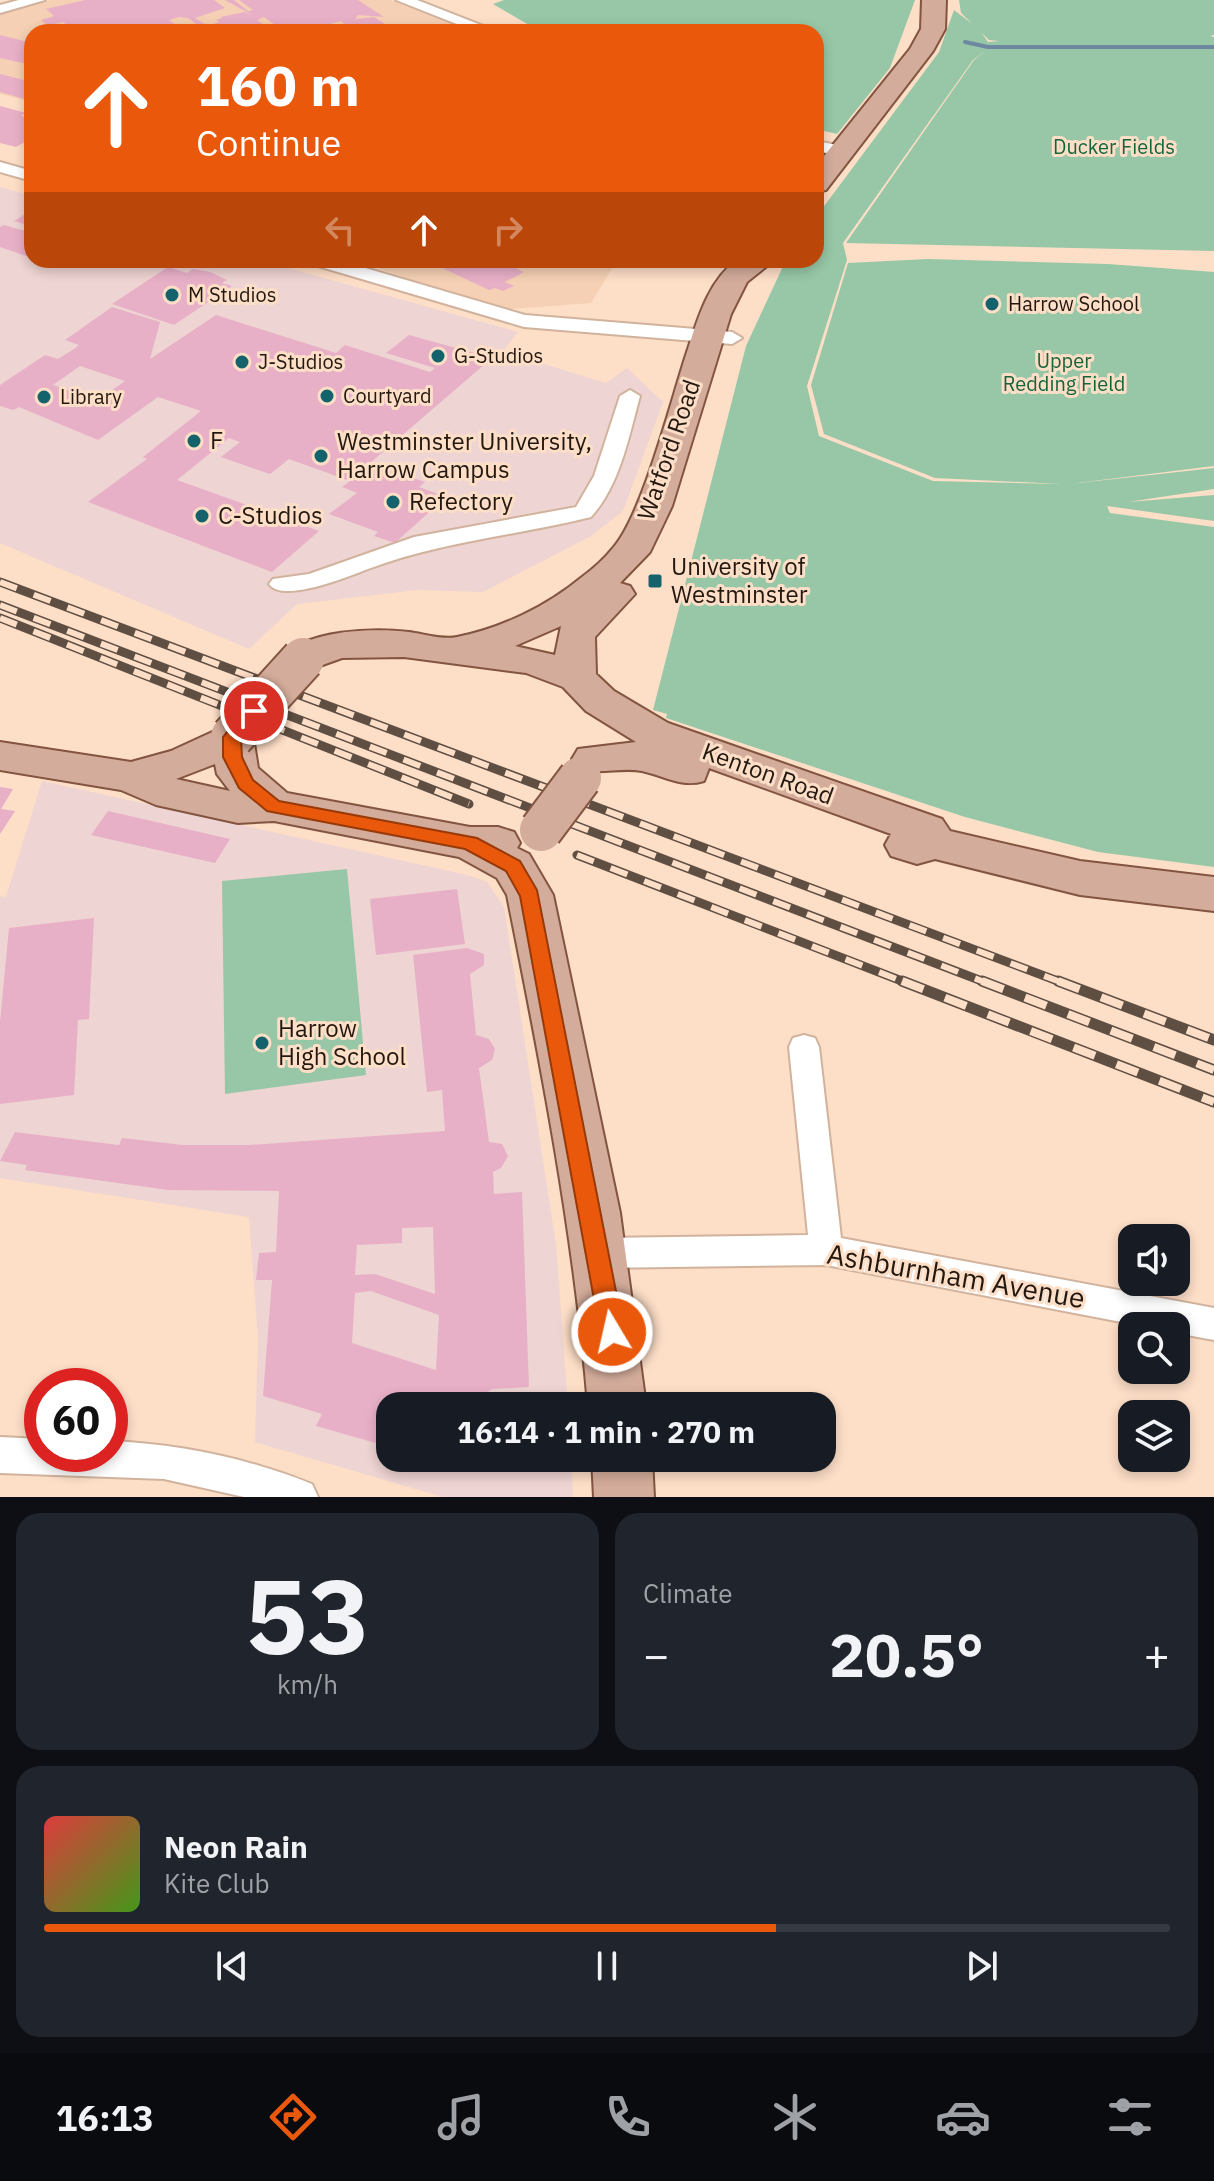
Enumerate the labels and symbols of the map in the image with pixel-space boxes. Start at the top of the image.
park label: Ducker Fields [1053,133,1175,160]
place label: M Studios [188,281,277,308]
marker: M Studios [163,286,181,304]
place label: Harrow School [1008,290,1139,317]
marker: Harrow School [983,295,1001,313]
place label: G-Studios [454,342,543,369]
marker: G-Studios [429,347,447,365]
park label: Upper Redding Field [1003,347,1125,397]
place label: J-Studios [258,348,343,375]
marker: J-Studios [233,353,251,371]
street label: Watford Road [629,375,707,524]
place label: Courtyard [343,382,432,409]
place label: Library [60,383,122,410]
marker: Courtyard [318,387,336,405]
marker: Library [35,388,53,406]
place label: F [210,424,223,456]
place label: Westminster University, Harrow Campus [337,425,592,485]
marker: F [185,432,203,450]
marker: Westminster University, Harrow Campus [312,447,330,465]
place label: Refectory [409,485,513,517]
marker: Refectory [384,493,402,511]
place label: C-Studios [218,499,323,531]
marker: C-Studios [193,507,211,525]
place label: University of Westminster [671,550,808,610]
marker: University of Westminster [646,572,664,590]
pin [220,677,288,745]
street label: Kenton Road [698,734,838,812]
place label: Harrow High School [278,1012,406,1072]
marker: Harrow High School [253,1034,271,1052]
street label: Ashburnham Avenue [824,1235,1088,1316]
position arrow [570,1290,654,1374]
speed limit sign: 60 [24,1368,128,1472]

